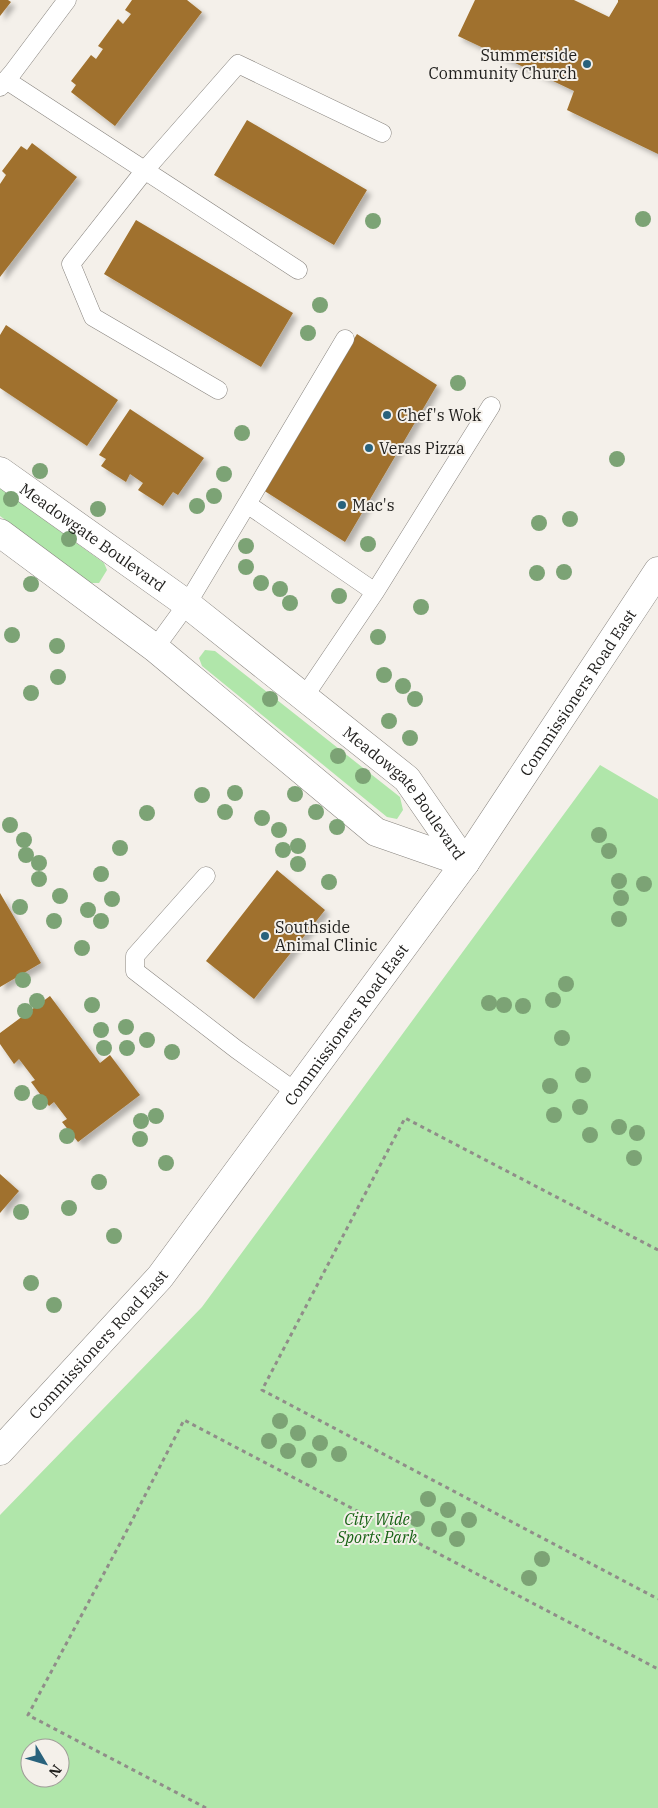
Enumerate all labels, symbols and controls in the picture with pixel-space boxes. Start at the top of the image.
place label: Summerside Community Church [429,45,577,83]
marker: Summerside Community Church [581,58,593,70]
place label: Chef's Wok [397,405,482,425]
marker: Chef's Wok [381,409,393,421]
place label: Veras Pizza [379,438,465,458]
marker: Veras Pizza [363,442,375,454]
street label: Meadowgate Boulevard [16,478,170,596]
place label: Mac's [352,495,394,515]
marker: Mac's [336,499,348,511]
street label: Commissioners Road East [515,605,640,780]
street label: Meadowgate Boulevard [339,722,470,864]
place label: Southside Animal Clinic [275,917,377,955]
marker: Southside Animal Clinic [259,930,271,942]
street label: Commissioners Road East [280,939,412,1109]
street label: Commissioners Road East [24,1265,172,1423]
park label: City Wide Sports Park [336,1509,418,1547]
north arrow [20,1738,70,1788]
text: N [45,1761,66,1781]

